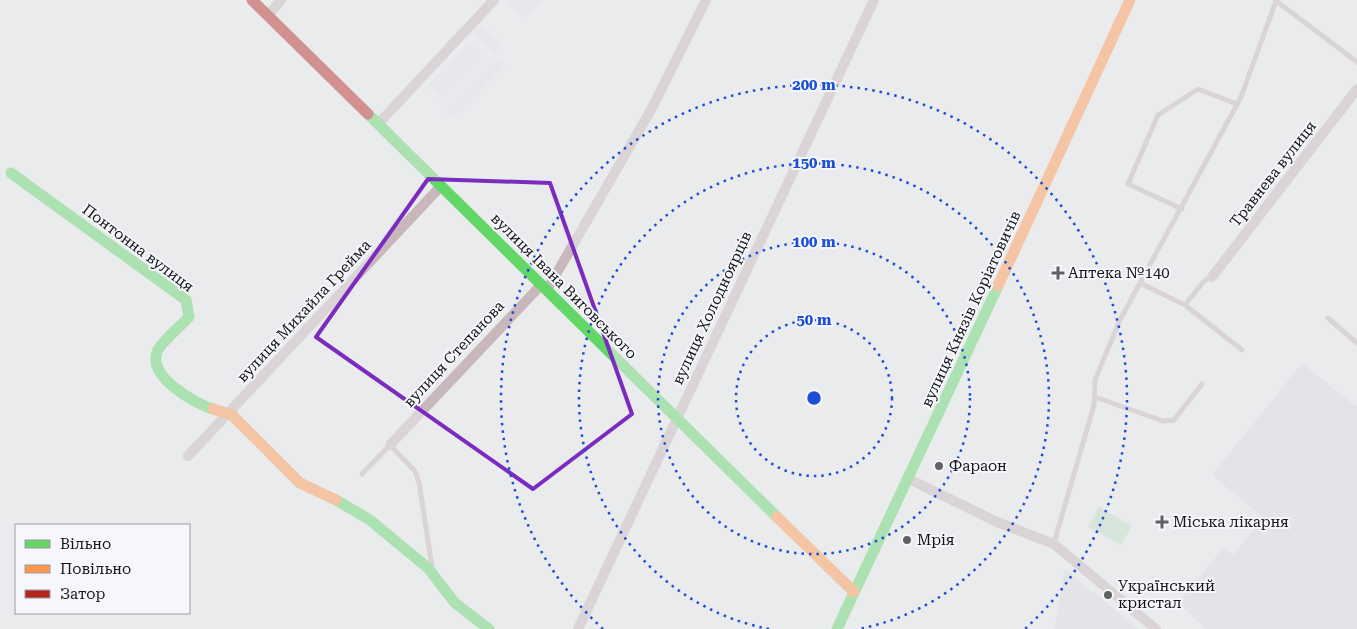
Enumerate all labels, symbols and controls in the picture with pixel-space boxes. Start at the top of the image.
text: 200 m [792,76,836,94]
street label: Травнева вулиця [1226,117,1320,231]
text: 150 m [792,154,836,172]
street label: Понтонна вулиця [79,200,197,296]
street label: вулиця Князів Коріатовичів [918,208,1024,410]
street label: вулиця Івана Виговського [487,209,641,363]
street label: вулиця Холодноярців [669,228,755,388]
text: 100 m [792,233,836,251]
street label: вулиця Михайла Грейма [233,236,375,386]
place label: Аптека №140 [1068,264,1170,282]
marker: Аптека №140 [1052,267,1064,279]
street label: вулиця Степанова [400,297,508,411]
text: 50 m [796,311,832,329]
centre of rings [805,389,823,407]
place label: Фараон [949,457,1007,475]
marker: Фараон [933,460,945,472]
place label: Міська лікарня [1173,513,1289,531]
marker: Міська лікарня [1155,515,1169,529]
legend [15,524,190,614]
place label: Мрія [917,531,954,549]
marker: Мрія [901,534,913,546]
text: Вільно [60,535,111,553]
text: Повільно [60,560,131,578]
place label: Український кристал [1118,577,1215,612]
text: Затор [60,585,106,603]
marker: Український кристал [1102,589,1114,601]

